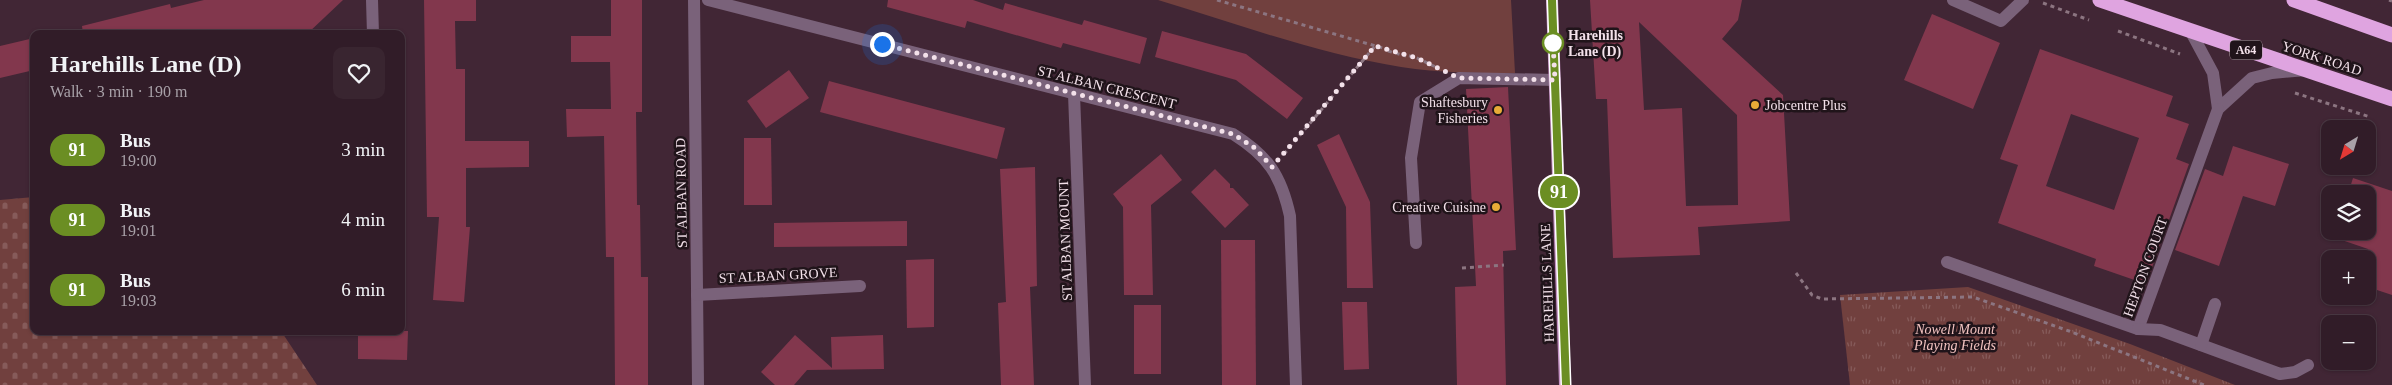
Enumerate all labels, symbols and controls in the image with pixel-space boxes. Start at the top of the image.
place label: Harehills Lane (D) [1568,28,1624,60]
your location [870,32,895,57]
marker: Harehills Lane (D) [1542,32,1564,54]
street label: YORK ROAD [2280,39,2364,78]
road number: A64 [2230,40,2262,60]
button: heart [333,47,385,99]
text: Harehills Lane (D) [50,51,242,77]
street label: ST ALBAN CRESCENT [1036,63,1178,112]
text: Walk · 3 min · 190 m [50,83,187,100]
place label: Shaftesbury Fisheries [1421,95,1488,126]
place label: Jobcentre Plus [1765,98,1846,113]
marker: Jobcentre Plus [1749,99,1761,111]
marker: Shaftesbury Fisheries [1492,104,1504,116]
north arrow [2321,120,2376,175]
map controls [2321,120,2376,370]
text: Bus [120,130,151,151]
street label: ST ALBAN ROAD [673,138,690,248]
text: 3 min [341,139,385,160]
text: 91 [69,140,87,160]
text: 19:00 [120,152,156,169]
line badge: 91 [1536,176,1582,208]
street label: ST ALBAN MOUNT [1056,178,1075,301]
text: 91 [1550,182,1568,202]
button: layers [2321,185,2376,240]
text: Bus [120,200,151,221]
place label: Creative Cuisine [1392,200,1486,215]
marker: Creative Cuisine [1490,201,1502,213]
text: 4 min [341,209,385,230]
text: 91 [69,210,87,230]
street label: HEPTON COURT [2120,215,2171,319]
text: 19:01 [120,222,156,239]
street label: HAREHILLS LANE [1538,223,1557,343]
button: + [2321,250,2376,305]
street label: ST ALBAN GROVE [718,265,838,286]
text: Bus [120,270,151,291]
text: 6 min [341,279,385,300]
text: 91 [69,280,87,300]
text: 19:03 [120,292,156,309]
button: − [2321,315,2376,370]
park label: Nowell Mount Playing Fields [1913,322,1997,353]

